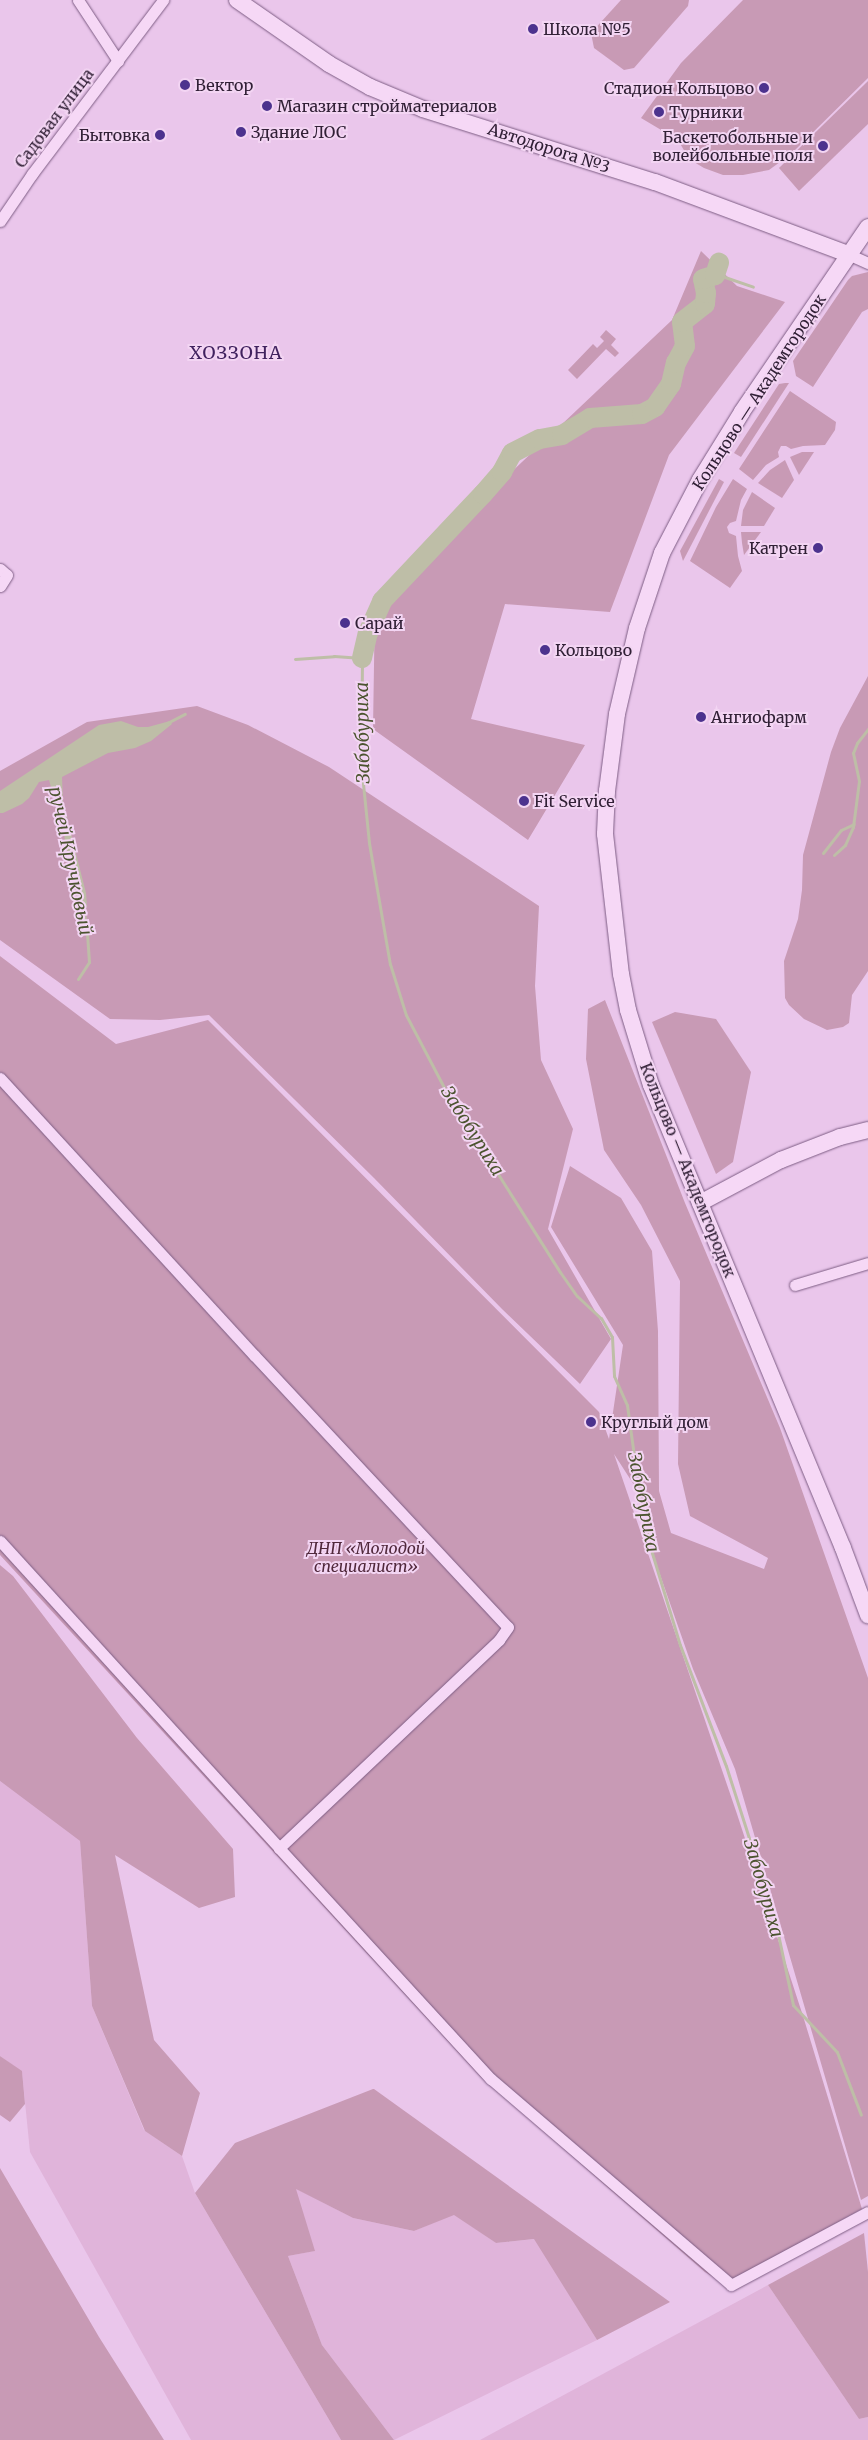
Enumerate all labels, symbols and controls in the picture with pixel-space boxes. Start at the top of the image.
place label: Школа №5 [543,19,631,39]
marker: Школа №5 [527,23,539,35]
street label: Садовая улица [10,65,98,171]
place label: Вектор [195,75,253,95]
place label: Стадион Кольцово [604,78,754,98]
marker: Вектор [179,79,191,91]
marker: Стадион Кольцово [758,82,770,94]
place label: Магазин стройматериалов [277,96,497,116]
marker: Магазин стройматериалов [261,100,273,112]
place label: Турники [669,102,743,122]
marker: Турники [653,106,665,118]
street label: Автодорога №3 [486,119,612,177]
place label: Здание ЛОС [251,122,346,142]
place label: Бытовка [79,125,150,145]
marker: Здание ЛОС [235,126,247,138]
place label: Баскетобольные и волейбольные поля [652,127,813,165]
marker: Бытовка [154,129,166,141]
marker: Баскетобольные и волейбольные поля [817,140,829,152]
street label: Кольцово — Академгородок [688,290,830,494]
district label: ХОЗЗОНА [188,342,284,364]
place label: Катрен [749,538,808,558]
marker: Катрен [812,542,824,554]
place label: Сарай [355,613,404,633]
marker: Сарай [339,617,351,629]
place label: Кольцово [555,640,632,660]
marker: Кольцово [539,644,551,656]
water label: Забобуриха [351,682,375,784]
place label: Ангиофарм [711,707,807,727]
marker: Ангиофарм [695,711,707,723]
water label: ручей Кручковый [44,785,96,937]
place label: Fit Service [534,791,615,811]
marker: Fit Service [518,795,530,807]
street label: Кольцово — Академгородок [636,1060,740,1280]
water label: Забобуриха [436,1082,508,1180]
place label: Круглый дом [601,1412,709,1432]
marker: Круглый дом [585,1416,597,1428]
water label: Забобуриха [623,1450,663,1554]
park label: ДНП «Молодой специалист» [307,1538,425,1576]
water label: Забобуриха [739,1836,787,1940]

